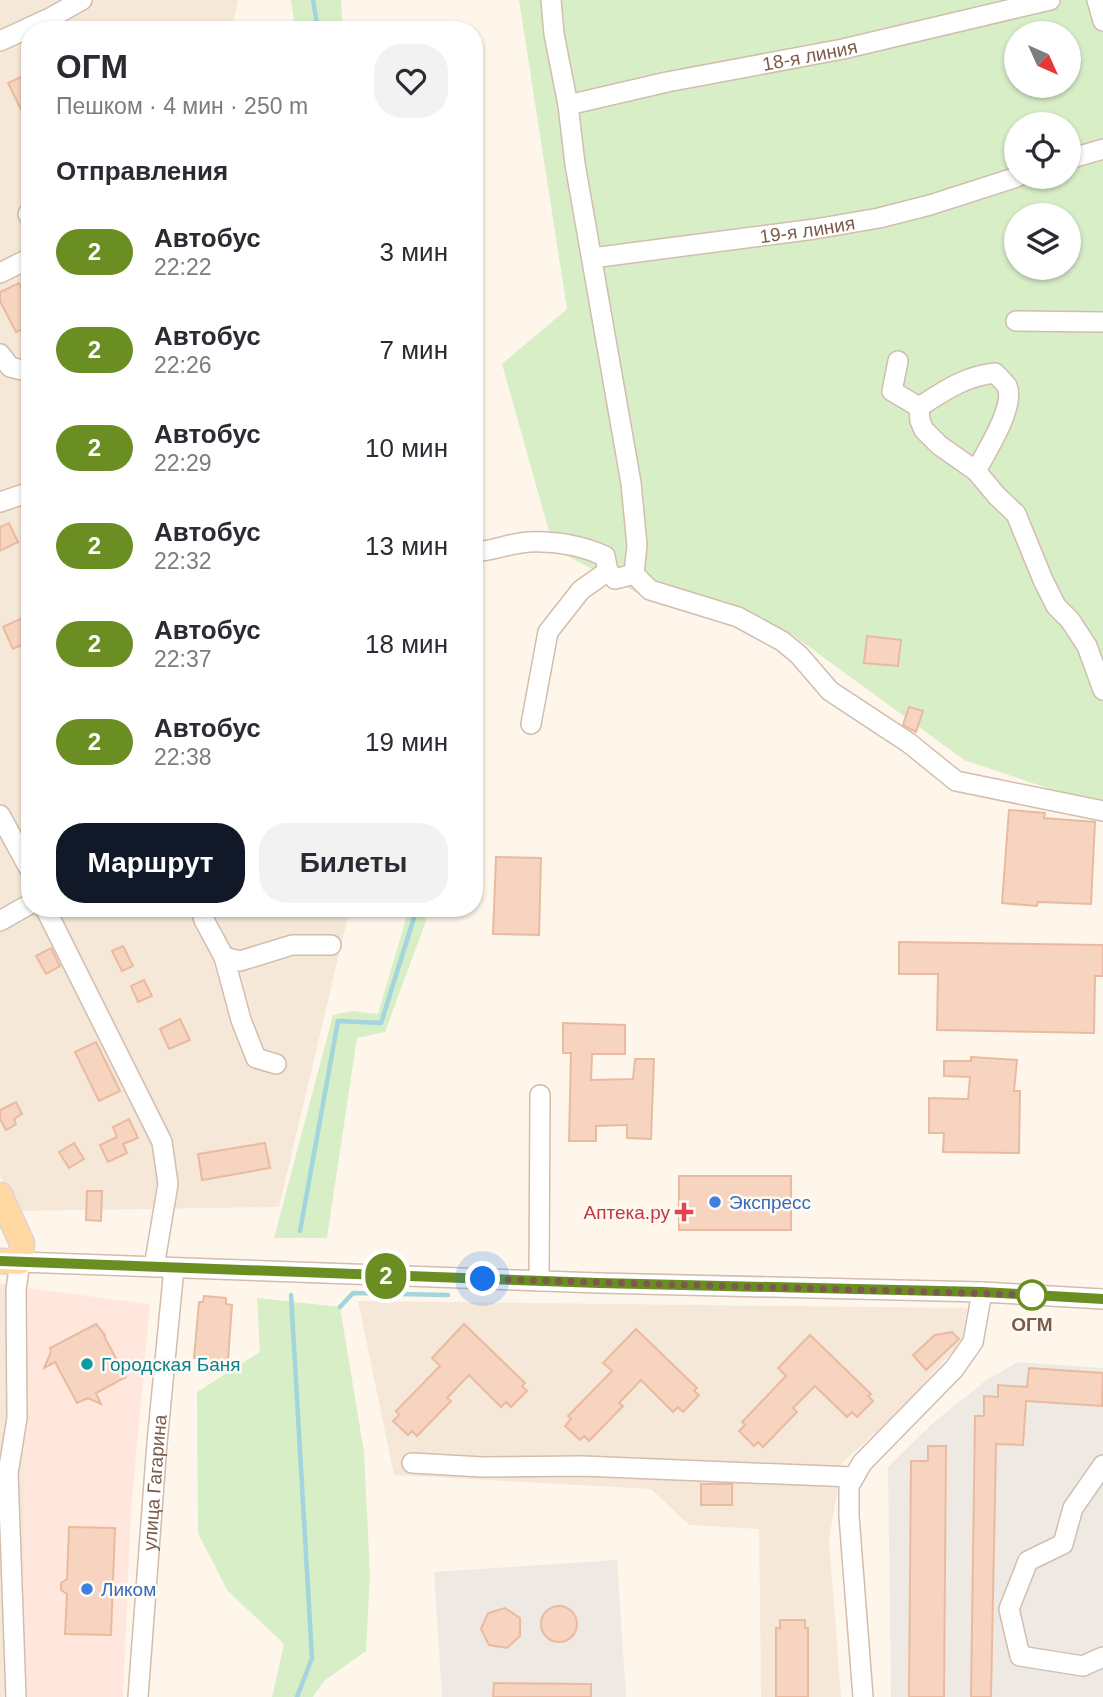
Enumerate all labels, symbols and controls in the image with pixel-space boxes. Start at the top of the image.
north arrow [1004,21,1082,98]
map controls [1004,21,1081,280]
street label: 18-я линия [761,35,859,74]
button: heart [374,44,448,118]
text: ОГМ [56,48,128,85]
text: Пешком · 4 мин · 250 m [56,93,308,119]
button: locate [1004,112,1081,189]
text: Отправления [56,156,228,186]
button: layers [1004,203,1081,280]
street label: 19-я линия [758,212,856,247]
text: Автобус [154,223,261,253]
text: 3 мин [380,237,448,267]
text: 2 [88,238,101,265]
text: 22:22 [154,254,212,280]
text: Автобус [154,321,261,351]
text: 7 мин [380,335,448,365]
text: 2 [88,336,101,363]
text: 22:26 [154,352,212,378]
text: Автобус [154,419,261,449]
text: 10 мин [365,433,448,463]
text: 2 [88,434,101,461]
text: 22:29 [154,450,212,476]
text: Автобус [154,517,261,547]
text: 13 мин [365,531,448,561]
text: 2 [88,532,101,559]
text: 22:32 [154,548,212,574]
text: Автобус [154,615,261,645]
text: 18 мин [365,629,448,659]
text: 2 [88,630,101,657]
text: 22:37 [154,646,212,672]
text: Автобус [154,713,261,743]
text: 19 мин [365,727,448,757]
text: 2 [88,728,101,755]
text: 22:38 [154,744,212,770]
button: Маршрут [56,823,245,903]
button: Билеты [259,823,448,903]
place label: Экспресс [729,1192,811,1213]
marker: Экспресс [707,1194,723,1210]
place label: Аптека.ру [584,1202,670,1223]
marker: Аптека.ру [676,1204,692,1220]
line badge: 2 [363,1253,409,1299]
your location [465,1261,500,1296]
text: 2 [379,1262,393,1289]
marker: ОГМ [1017,1280,1047,1310]
place label: ОГМ [1011,1314,1053,1335]
place label: Городская Баня [101,1354,241,1375]
marker: Городская Баня [79,1356,95,1372]
street label: улица Гагарина [138,1413,170,1552]
place label: Ликом [101,1579,156,1600]
marker: Ликом [79,1581,95,1597]

